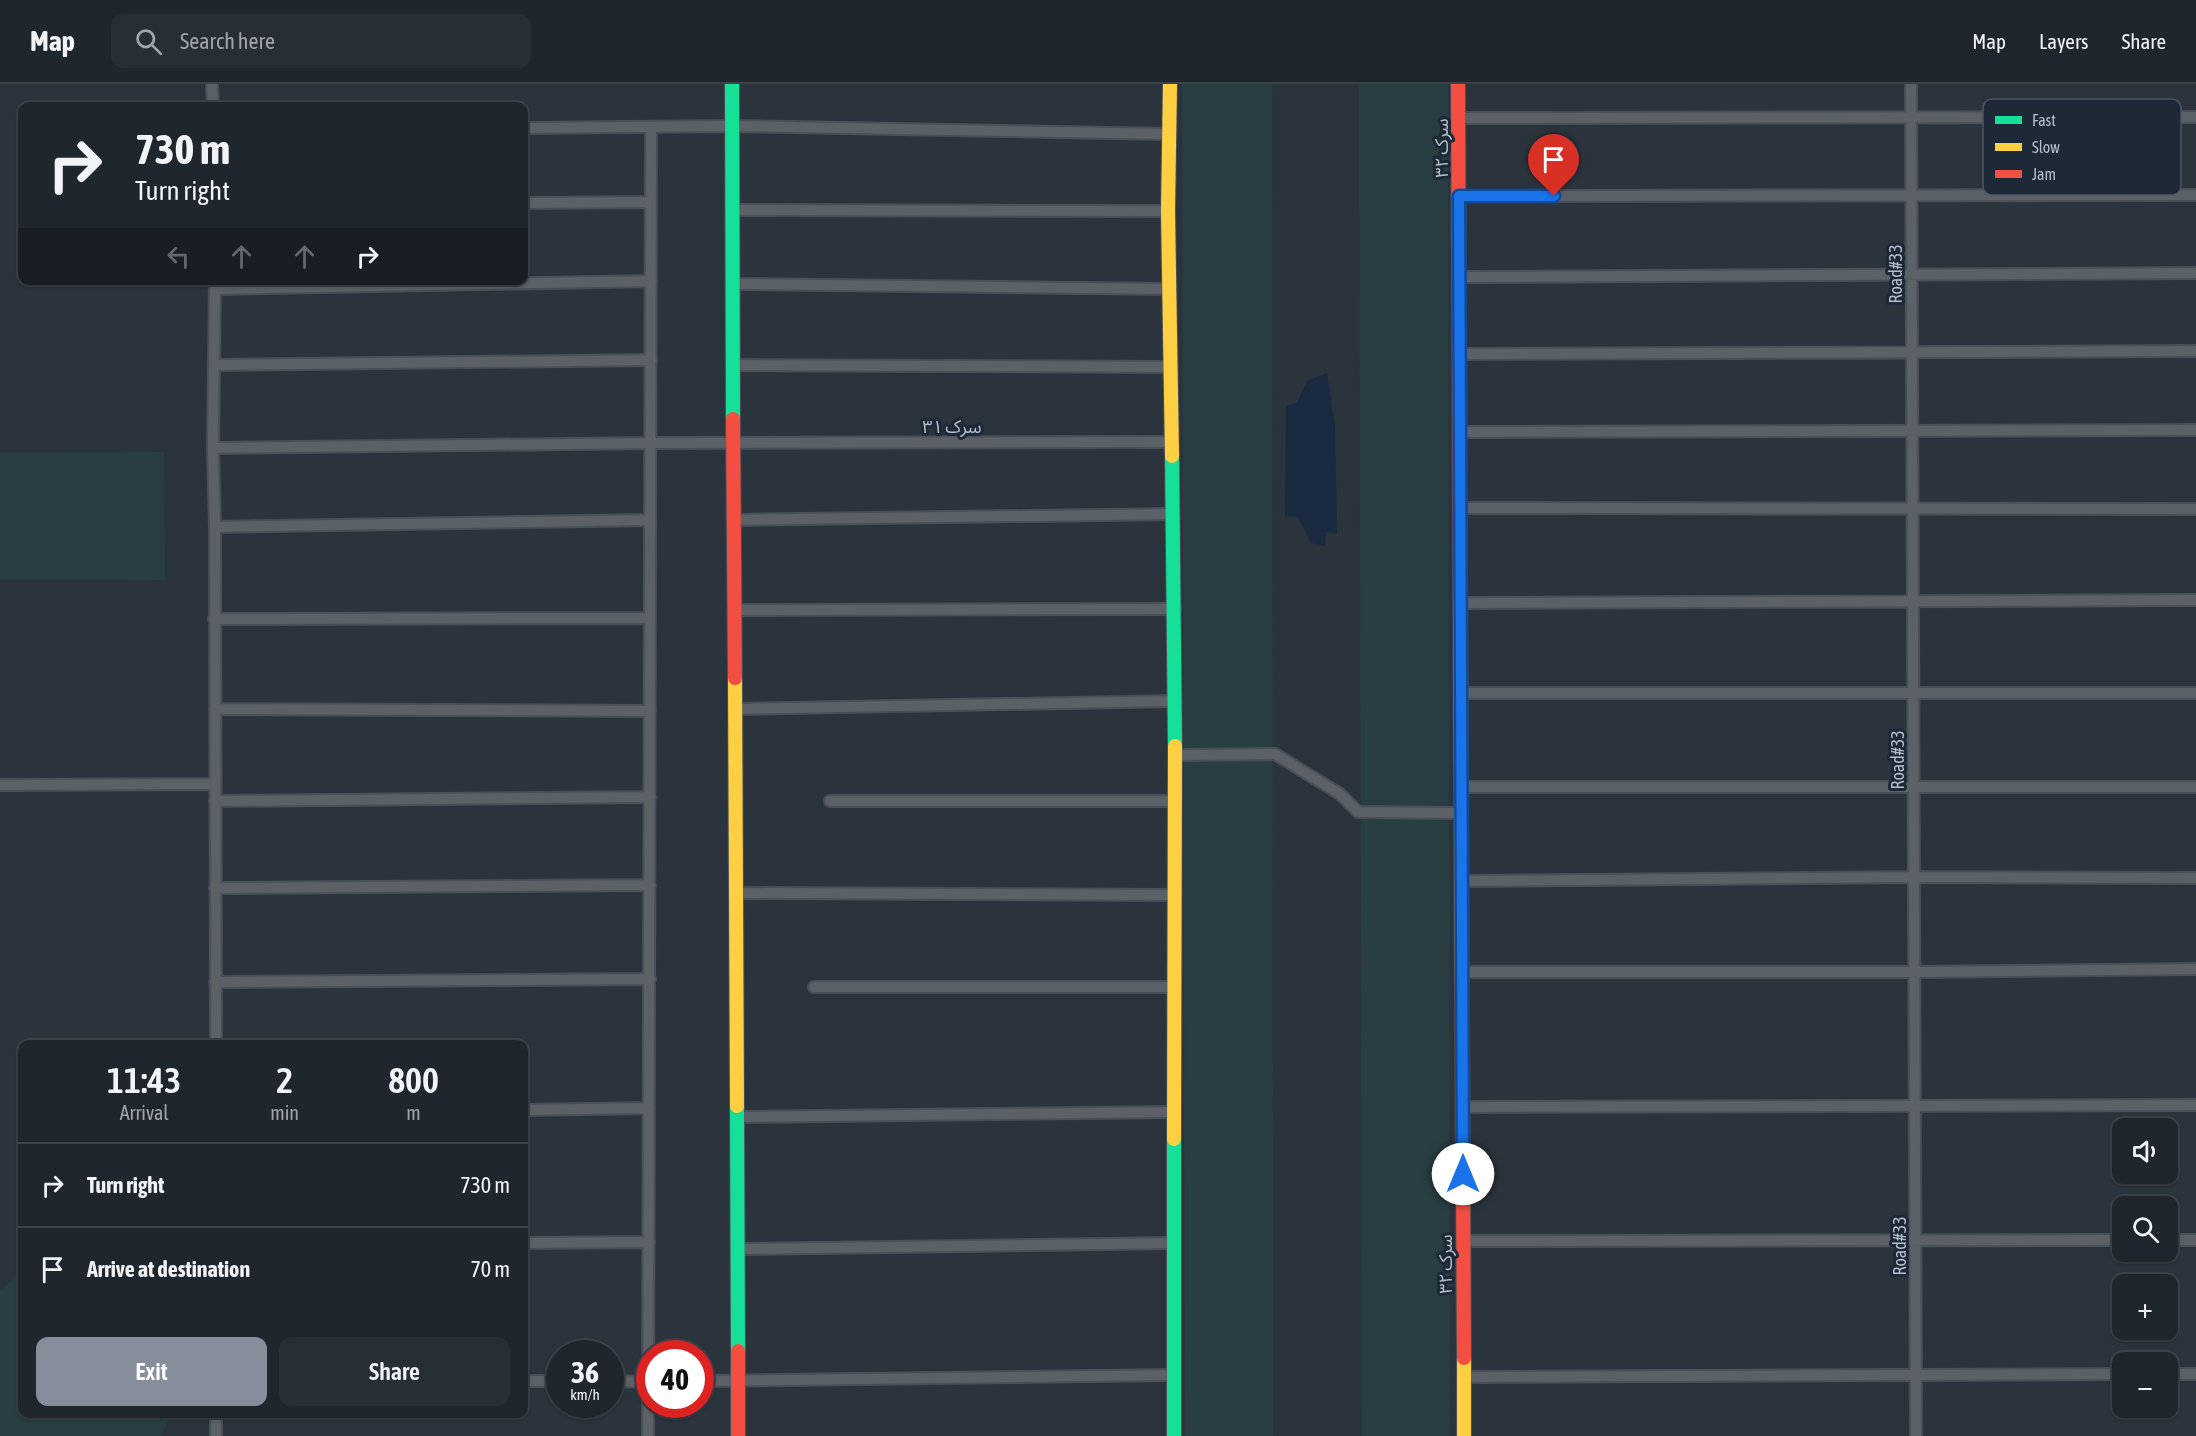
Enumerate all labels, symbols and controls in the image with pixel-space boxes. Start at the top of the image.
search box [111,14,531,68]
text: Map [30,25,75,57]
icon: search [132,25,165,58]
text: Search here [180,28,275,54]
text: Map [1972,29,2006,53]
text: Layers [2039,29,2089,53]
text: Share [2122,29,2166,53]
legend [1983,99,2181,195]
text: Fast [2032,111,2056,129]
street label: سرک ۳۲ [1431,118,1453,178]
text: 730 m [135,125,230,173]
icon: right [36,126,114,204]
pin [1528,134,1579,196]
text: Slow [2032,138,2060,156]
icon: arrive [1537,143,1570,176]
text: Jam [2032,165,2056,183]
text: Turn right [135,175,230,206]
icon: left [162,240,195,273]
icon: ahead [225,240,258,273]
icon: ahead [288,240,321,273]
icon: right [351,240,384,273]
street label: Road#33 [1885,244,1906,304]
street label: سرک ۳۱ [922,416,982,438]
street label: Road#33 [1887,730,1908,790]
text: 11:43 [107,1059,181,1101]
text: 2 [276,1059,293,1101]
text: 800 [388,1059,439,1101]
text: Arrival [120,1101,169,1124]
text: min [270,1101,299,1124]
text: m [406,1101,421,1124]
map controls [2112,1118,2178,1418]
button: sound [2112,1118,2178,1184]
position arrow [1431,1142,1495,1206]
icon: right [36,1169,69,1202]
text: Turn right [87,1172,164,1198]
text: 730 m [460,1172,510,1198]
button: search [2112,1196,2178,1262]
street label: Road#33 [1889,1216,1910,1276]
street label: سرک ۳۲ [1435,1234,1457,1294]
icon: arrive [36,1253,69,1286]
text: Arrive at destination [87,1256,250,1282]
text: 70 m [470,1256,510,1282]
button: + [2112,1274,2178,1340]
button: Exit [36,1337,267,1406]
button: Share [279,1337,510,1406]
speed limit sign: 40 [636,1340,714,1418]
button: − [2112,1352,2178,1418]
text: 36 [571,1355,599,1389]
text: km/h [570,1386,600,1403]

